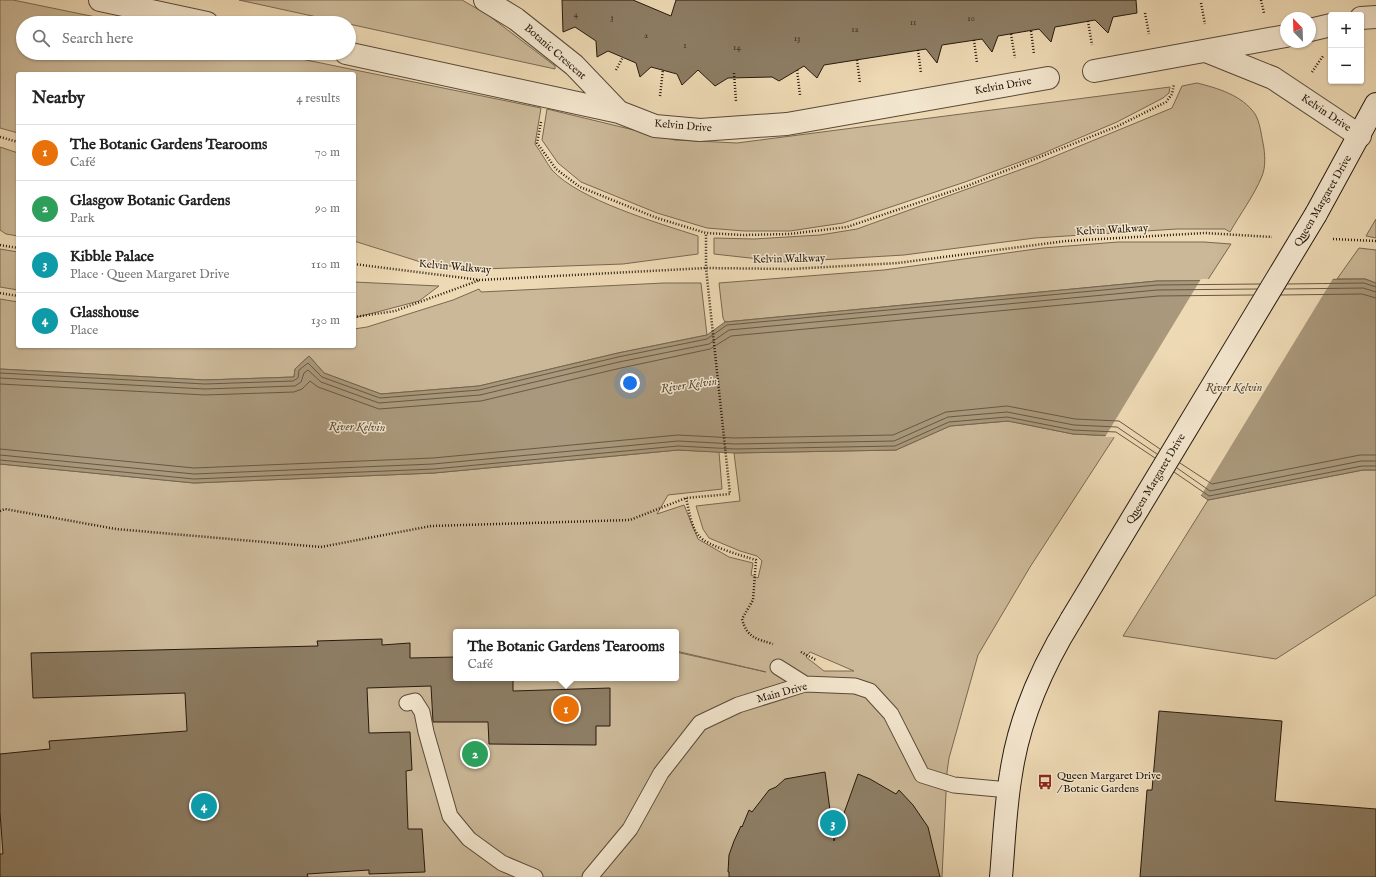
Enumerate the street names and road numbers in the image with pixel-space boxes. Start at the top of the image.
street label: Botanic Crescent [521,21,589,83]
street label: Kelvin Drive [973,74,1033,98]
street label: Kelvin Drive [1298,91,1354,135]
street label: Kelvin Drive [654,117,712,135]
street label: Queen Margaret Drive [1291,153,1355,249]
street label: Kelvin Walkway [1075,221,1149,239]
street label: Kelvin Walkway [753,251,826,267]
street label: Kelvin Walkway [418,257,492,277]
street label: Queen Margaret Drive [1123,431,1189,527]
street label: Main Drive [755,680,809,706]

